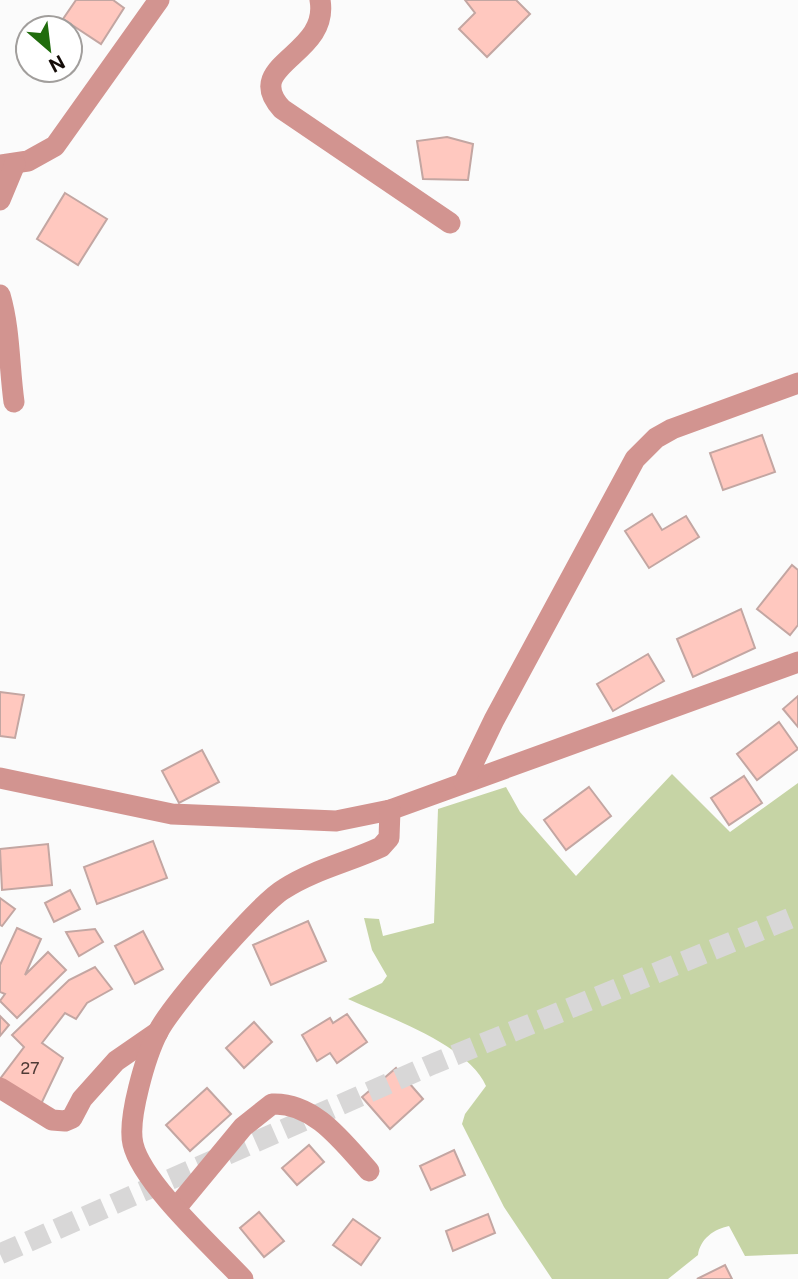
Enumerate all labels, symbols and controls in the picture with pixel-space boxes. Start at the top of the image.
north arrow [14,14,84,84]
text: N [45,51,69,77]
house number: 27 [20,1059,40,1078]

